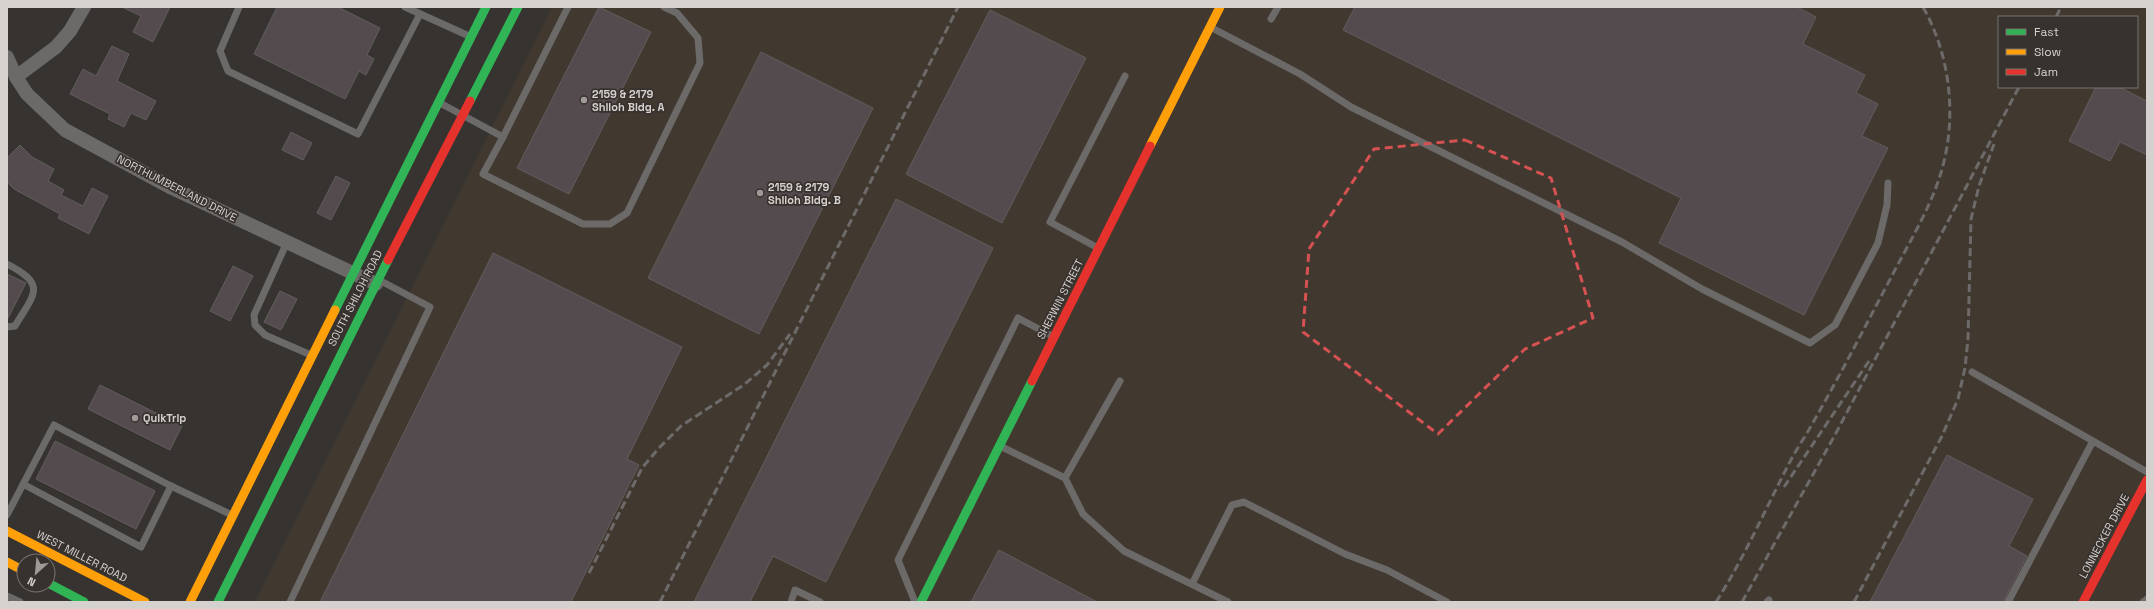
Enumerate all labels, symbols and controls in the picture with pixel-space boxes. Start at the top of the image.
legend [1998,16,2138,88]
text: Fast [2034,24,2059,40]
text: Slow [2034,44,2061,60]
text: Jam [2034,64,2058,80]
place label: 2159 & 2179 Shiloh Bldg. A [592,87,664,114]
marker: 2159 & 2179 Shiloh Bldg. A [579,95,589,105]
street label: NORTHUMBERLAND DRIVE [115,152,239,224]
place label: 2159 & 2179 Shiloh Bldg. B [768,180,841,207]
marker: 2159 & 2179 Shiloh Bldg. B [755,188,765,198]
street label: SOUTH SHILOH ROAD [325,248,385,348]
street label: SHERWIN STREET [1034,256,1087,341]
place label: QuikTrip [143,411,186,425]
marker: QuikTrip [130,413,140,423]
street label: LONNECKER DRIVE [2076,491,2132,581]
street label: WEST MILLER ROAD [34,527,130,585]
north arrow [16,553,56,593]
text: N [25,574,38,590]

